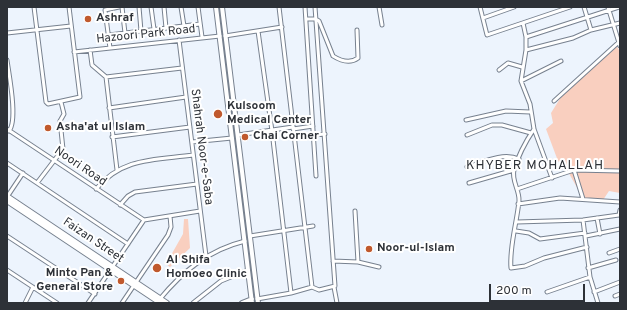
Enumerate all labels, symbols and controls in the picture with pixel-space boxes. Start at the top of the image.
place label: Ashraf [96,12,133,26]
marker: Ashraf [83,14,93,24]
street label: Hazoori Park Road [96,23,196,47]
street label: Shahrah Noor-e-Saba [187,88,215,206]
place label: Kulsoom Medical Center [227,100,311,128]
marker: Kulsoom Medical Center [212,108,224,120]
place label: Asha'at ul Islam [56,121,145,135]
marker: Asha'at ul Islam [43,123,53,133]
place label: Chai Corner [253,130,319,144]
marker: Chai Corner [240,132,250,142]
street label: Noori Road [51,144,109,190]
district label: KHYBER MOHALLAH [466,158,604,174]
street label: Faizan Street [60,215,126,267]
place label: Noor-ul-Islam [377,242,455,256]
marker: Noor-ul-Islam [364,244,374,254]
place label: Al Shifa Homoeo Clinic [166,254,247,282]
marker: Al Shifa Homoeo Clinic [151,262,163,274]
place label: Minto Pan & General Store [36,267,113,295]
marker: Minto Pan & General Store [116,276,126,286]
scale bar [491,276,587,302]
text: 200 m [496,283,532,299]

